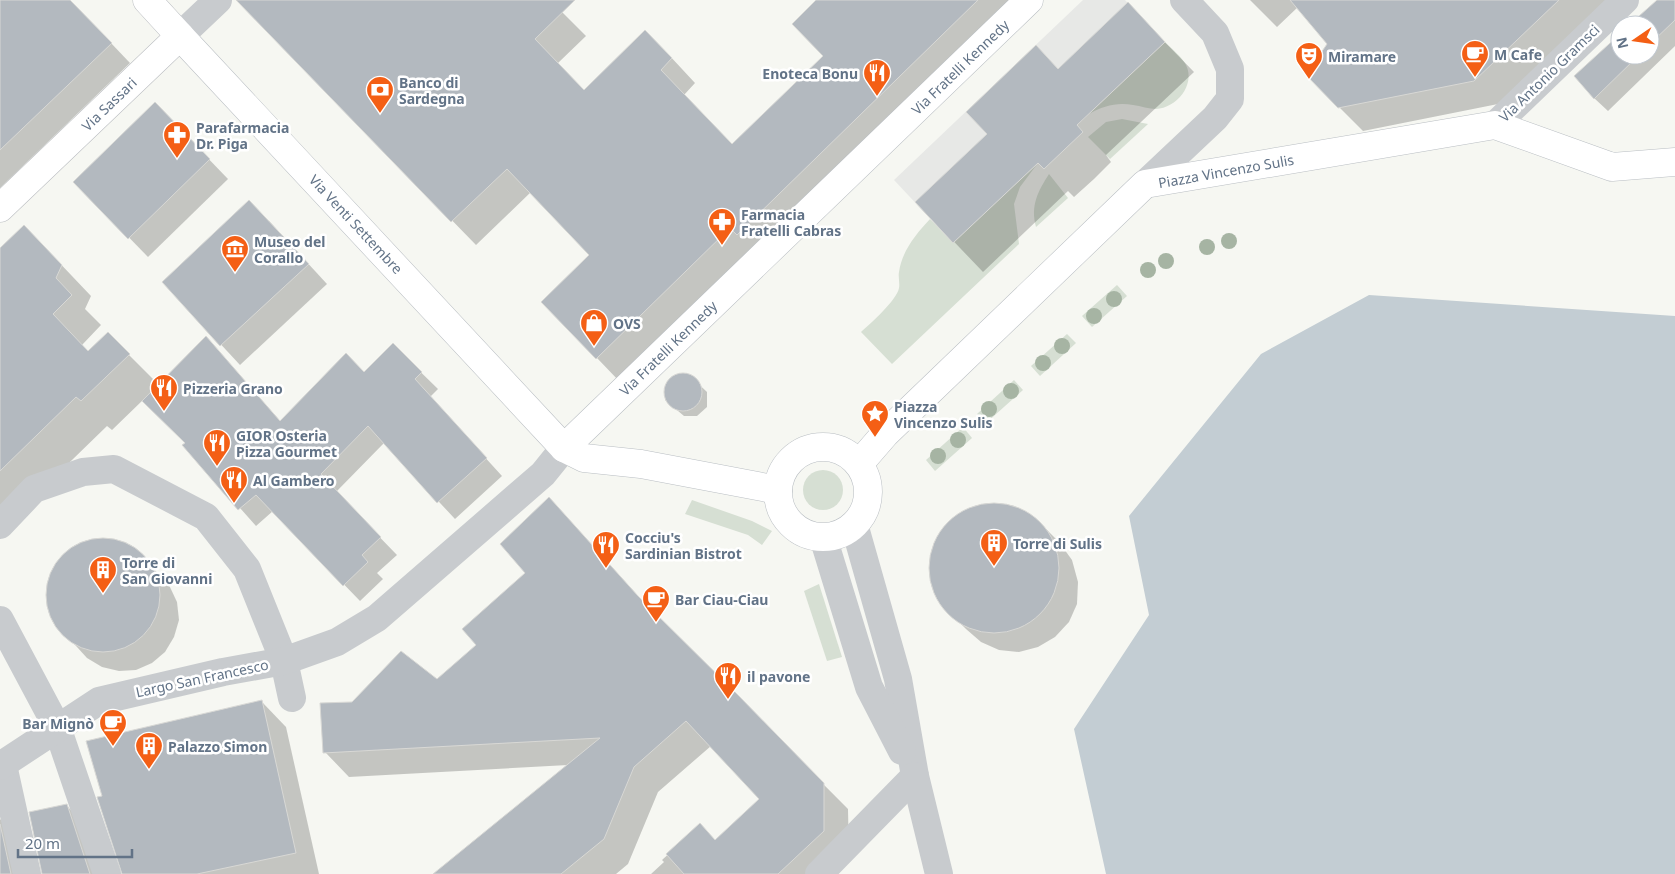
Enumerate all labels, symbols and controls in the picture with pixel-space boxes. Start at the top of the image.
street label: Via Fratelli Kennedy [907,15,1014,119]
north arrow [1610,15,1660,65]
street label: Via Antonio Gramsci [1495,20,1603,126]
text: N [1611,35,1632,51]
cafe icon: M Cafe [1460,39,1490,78]
theatre icon: Miramare [1294,41,1324,80]
place label: M Cafe [1494,45,1542,64]
place label: Miramare [1328,47,1396,66]
restaurant icon: Enoteca Bonu [862,58,892,97]
place label: Enoteca Bonu [762,64,858,83]
street label: Via Sassari [77,73,141,135]
place label: Banco di Sardegna [399,73,465,108]
bank icon: Banco di Sardegna [365,75,395,114]
place label: Parafarmacia Dr. Piga [196,118,289,153]
pharmacy icon: Parafarmacia Dr. Piga [162,120,192,159]
street label: Piazza Vincenzo Sulis [1157,150,1296,192]
street label: Via Venti Settembre [305,170,407,278]
place label: Farmacia Fratelli Cabras [741,205,841,240]
pharmacy icon: Farmacia Fratelli Cabras [707,207,737,246]
place label: Museo del Corallo [254,232,325,267]
museum icon: Museo del Corallo [220,234,250,273]
street label: Via Fratelli Kennedy [615,296,722,400]
shop icon: OVS [579,308,609,347]
place label: OVS [613,314,641,333]
restaurant icon: Pizzeria Grano [149,373,179,412]
place label: Pizzeria Grano [183,379,283,398]
place label: Piazza Vincenzo Sulis [894,397,993,432]
place icon: Piazza Vincenzo Sulis [860,399,890,438]
place label: GIOR Osteria Pizza Gourmet [236,426,337,461]
restaurant icon: GIOR Osteria Pizza Gourmet [202,428,232,467]
restaurant icon: Al Gambero [219,465,249,504]
place label: Al Gambero [253,471,335,490]
place label: Cocciu's Sardinian Bistrot [625,528,742,563]
building icon: Torre di Sulis [979,528,1009,567]
restaurant icon: Cocciu's Sardinian Bistrot [591,530,621,569]
place label: Torre di Sulis [1013,534,1102,553]
place label: Torre di San Giovanni [122,553,212,588]
building icon: Torre di San Giovanni [88,555,118,594]
cafe icon: Bar Ciau-Ciau [641,584,671,623]
place label: Bar Ciau-Ciau [675,590,768,609]
street label: Largo San Francesco [134,655,270,701]
restaurant icon: il pavone [713,661,743,700]
place label: il pavone [747,667,810,686]
cafe icon: Bar Mignò [98,708,128,747]
place label: Bar Mignò [22,714,94,733]
building icon: Palazzo Simon [134,731,164,770]
place label: Palazzo Simon [168,737,267,756]
scale bar [18,826,131,858]
text: 20 m [25,833,60,853]

